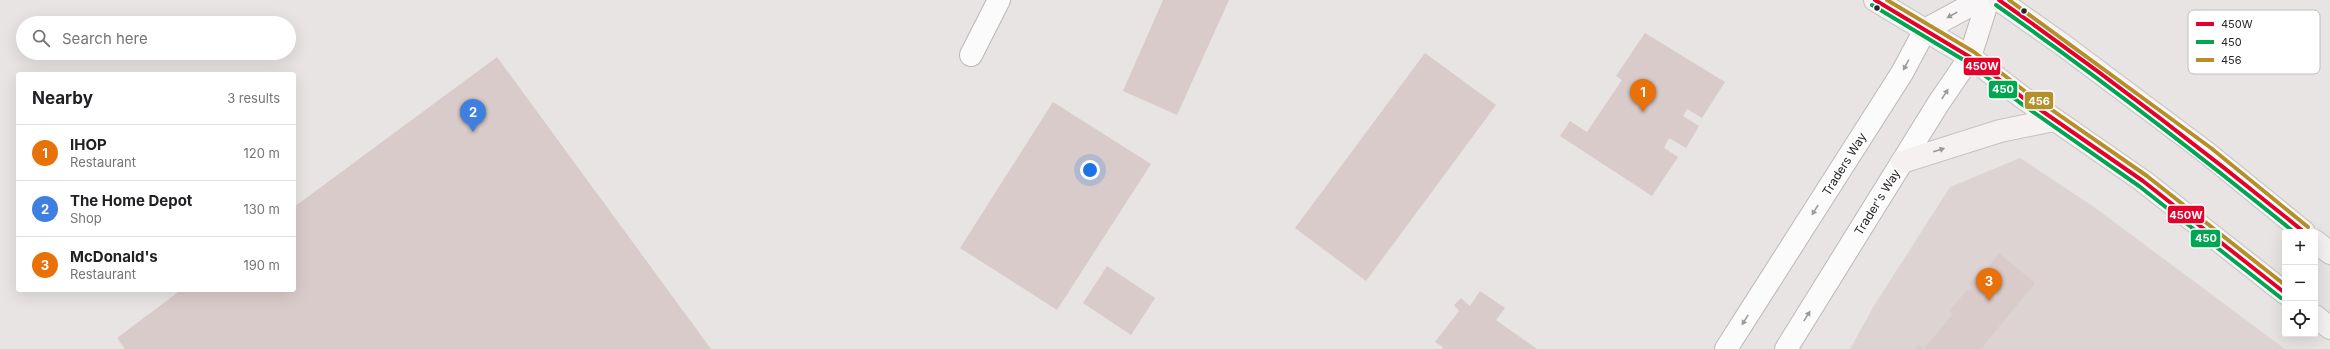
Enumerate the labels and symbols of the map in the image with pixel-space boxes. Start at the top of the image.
unlabelled marker [1872,3,1882,13]
unlabelled marker [2019,6,2029,16]
legend [2188,10,2320,74]
one-way arrow [1946,12,1958,19]
text: 450W [2221,17,2253,31]
text: 450 [2221,35,2242,49]
text: 456 [2221,53,2242,67]
line badge: 450W [1963,57,2001,76]
one-way arrow [1903,59,1910,71]
text: 450W [1965,59,1999,73]
pin: 1 [1630,79,1656,112]
line badge: 450 [1988,80,2018,99]
text: 450 [1992,82,2014,96]
one-way arrow [1941,88,1949,99]
line badge: 456 [2024,91,2054,110]
text: 456 [2028,94,2050,108]
pin: 2 [460,99,486,132]
street label: Traders Way [1819,130,1869,198]
one-way arrow [1934,147,1946,153]
your location [1080,160,1100,180]
street label: Trader's Way [1851,166,1903,238]
one-way arrow [1811,204,1818,216]
line badge: 450W [2167,205,2205,224]
text: 450W [2169,208,2203,222]
line badge: 450 [2190,229,2221,248]
text: 450 [2195,231,2217,245]
pin: 3 [1976,268,2002,301]
one-way arrow [1803,311,1811,321]
one-way arrow [1741,314,1748,326]

